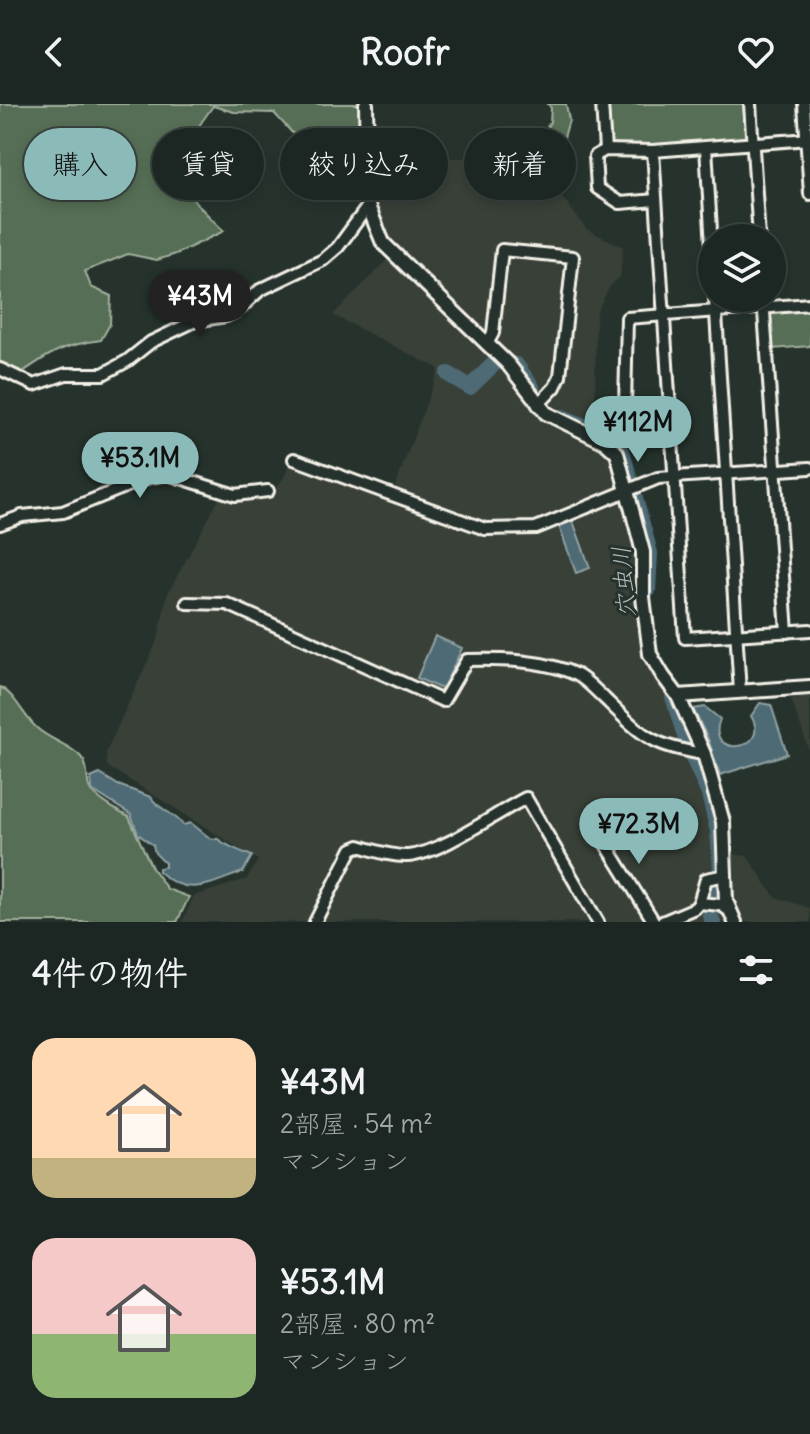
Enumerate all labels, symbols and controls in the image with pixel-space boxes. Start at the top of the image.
icon: back [32,30,76,74]
text: Roofr [360,30,450,75]
icon: heart [734,30,778,74]
chip: 購入 [24,128,136,200]
chip: 賃貸 [152,128,264,200]
chip: 絞り込み [280,128,448,200]
chip: 新着 [464,128,576,200]
map controls [698,224,786,312]
button: layers [698,224,786,312]
pin: ¥43M [153,270,247,338]
text: ¥43M [167,279,233,312]
pin: ¥112M [582,396,694,464]
text: ¥112M [602,405,674,438]
pin: ¥53.1M [75,432,205,500]
text: ¥53.1M [100,441,180,474]
water label: 穴虫川 [605,545,641,619]
pin: ¥72.3M [574,798,704,866]
text: ¥72.3M [597,807,681,840]
icon: filters [734,948,778,992]
text: 4件の物件 [32,951,188,994]
text: ¥43M [280,1060,366,1103]
icon: home [96,1070,192,1166]
text: 2部屋 · 54 m² [280,1107,433,1140]
text: マンション [280,1144,409,1177]
text: ¥53.1M [280,1260,386,1303]
icon: home [96,1270,192,1366]
text: 2部屋 · 80 m² [280,1307,435,1340]
text: マンション [280,1344,409,1377]

